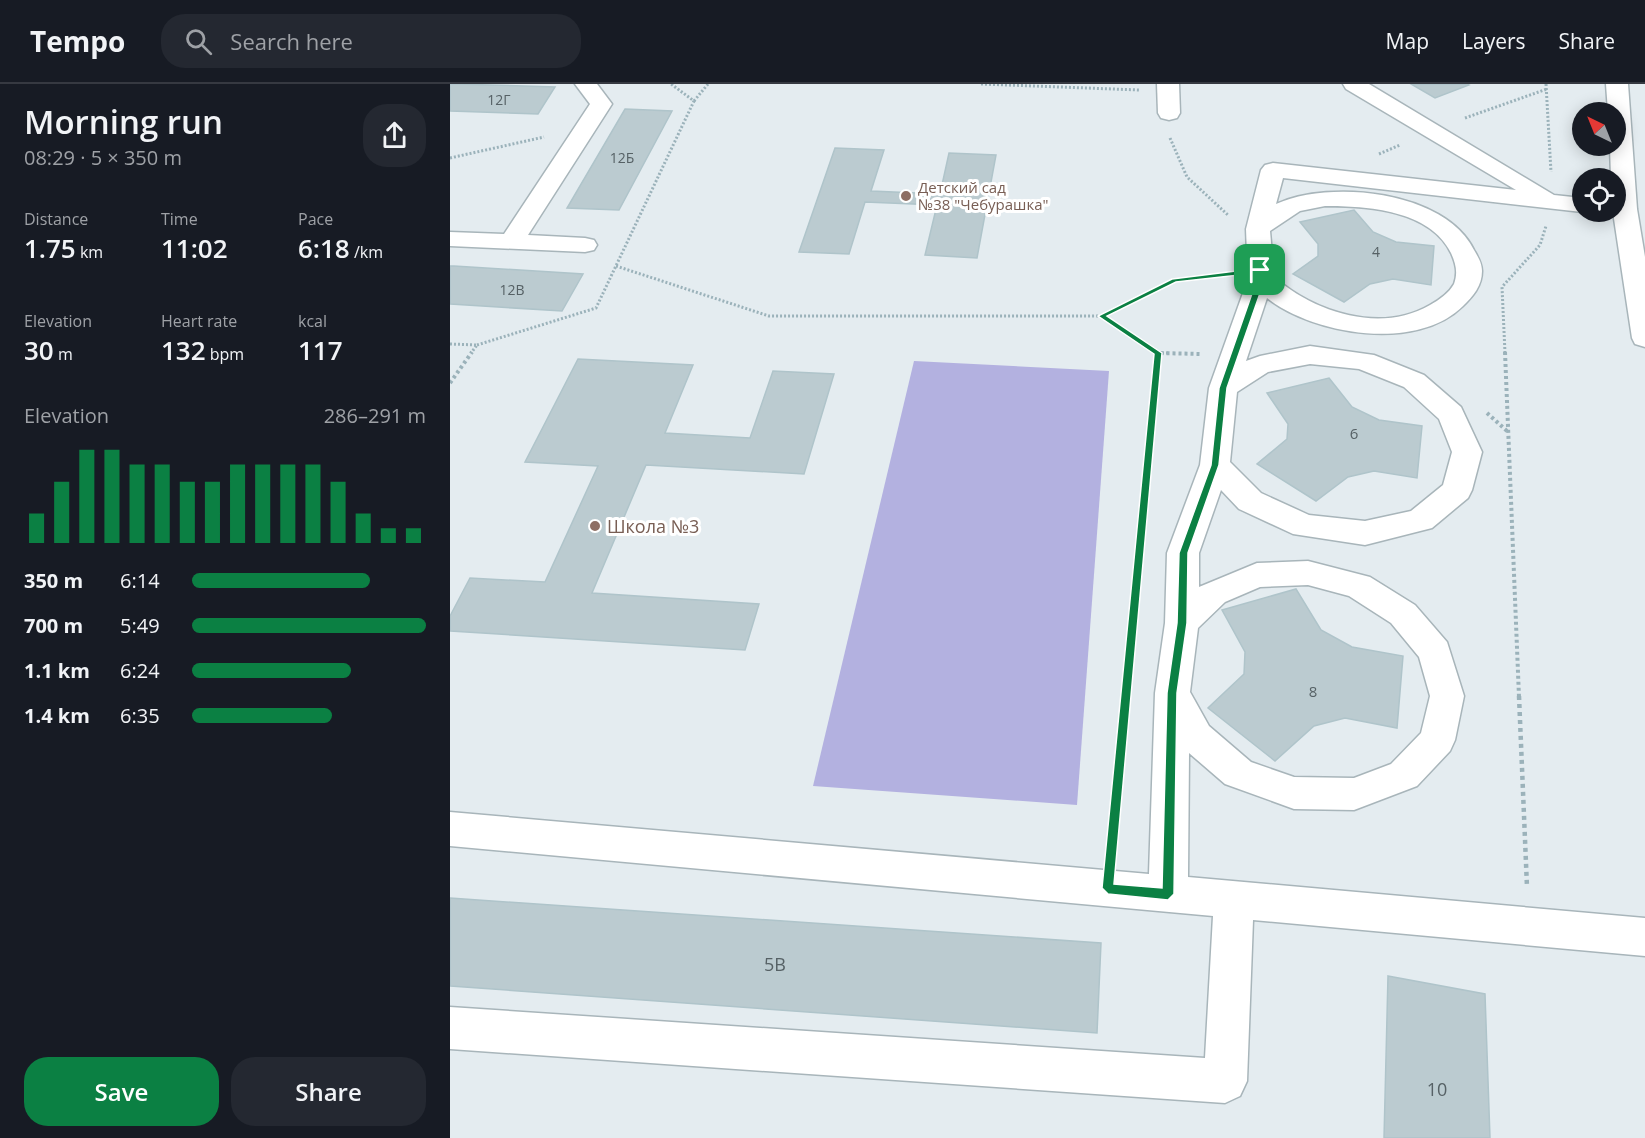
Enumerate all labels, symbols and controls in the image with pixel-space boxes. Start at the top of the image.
search box [161,14,581,68]
text: Tempo [30,22,125,60]
icon: search [182,25,215,58]
text: Search here [230,26,353,56]
text: Map [1386,27,1429,55]
text: Layers [1462,27,1526,55]
text: Share [1559,27,1615,55]
house number: 12Г [487,90,511,109]
text: Morning run [24,99,223,144]
north arrow [1572,102,1626,156]
map controls [1572,102,1626,222]
button: share [363,104,426,167]
text: 08:29 · 5 × 350 m [24,144,182,171]
house number: 12Б [610,148,634,167]
button: locate [1572,168,1626,222]
place label: Детский сад №38 "Чебурашка" [918,177,1048,214]
marker: Детский сад №38 "Чебурашка" [899,189,913,203]
text: Distance [24,208,88,230]
text: Time [161,208,198,230]
text: Pace [298,208,333,230]
text: 1.75 [24,230,76,266]
text: 11:02 [161,230,228,266]
text: 6:18 [298,230,350,266]
text: km [76,241,103,263]
text: /km [350,241,383,263]
house number: 4 [1372,242,1380,261]
pin [1234,244,1285,295]
icon: arrive [1243,253,1276,286]
house number: 12В [499,280,525,299]
text: Elevation [24,310,92,332]
text: Heart rate [161,310,237,332]
text: kcal [298,310,327,332]
text: 30 [24,332,54,368]
text: 132 [161,332,206,368]
text: 117 [298,332,343,368]
text: m [54,343,73,365]
text: bpm [206,343,244,365]
text: Elevation [24,402,109,429]
text: 286–291 m [324,402,426,429]
house number: 6 [1350,423,1358,443]
place label: Школа №3 [607,514,699,538]
marker: Школа №3 [588,519,602,533]
text: 350 m [24,567,83,594]
text: 6:14 [120,567,160,594]
text: 700 m [24,612,83,639]
text: 5:49 [120,612,160,639]
text: 1.1 km [24,657,90,684]
text: 6:24 [120,657,160,684]
house number: 8 [1309,681,1317,701]
text: 1.4 km [24,702,90,729]
text: 6:35 [120,702,160,729]
house number: 5В [764,952,786,976]
button: Save [24,1057,219,1126]
button: Share [231,1057,426,1126]
house number: 10 [1427,1077,1447,1101]

